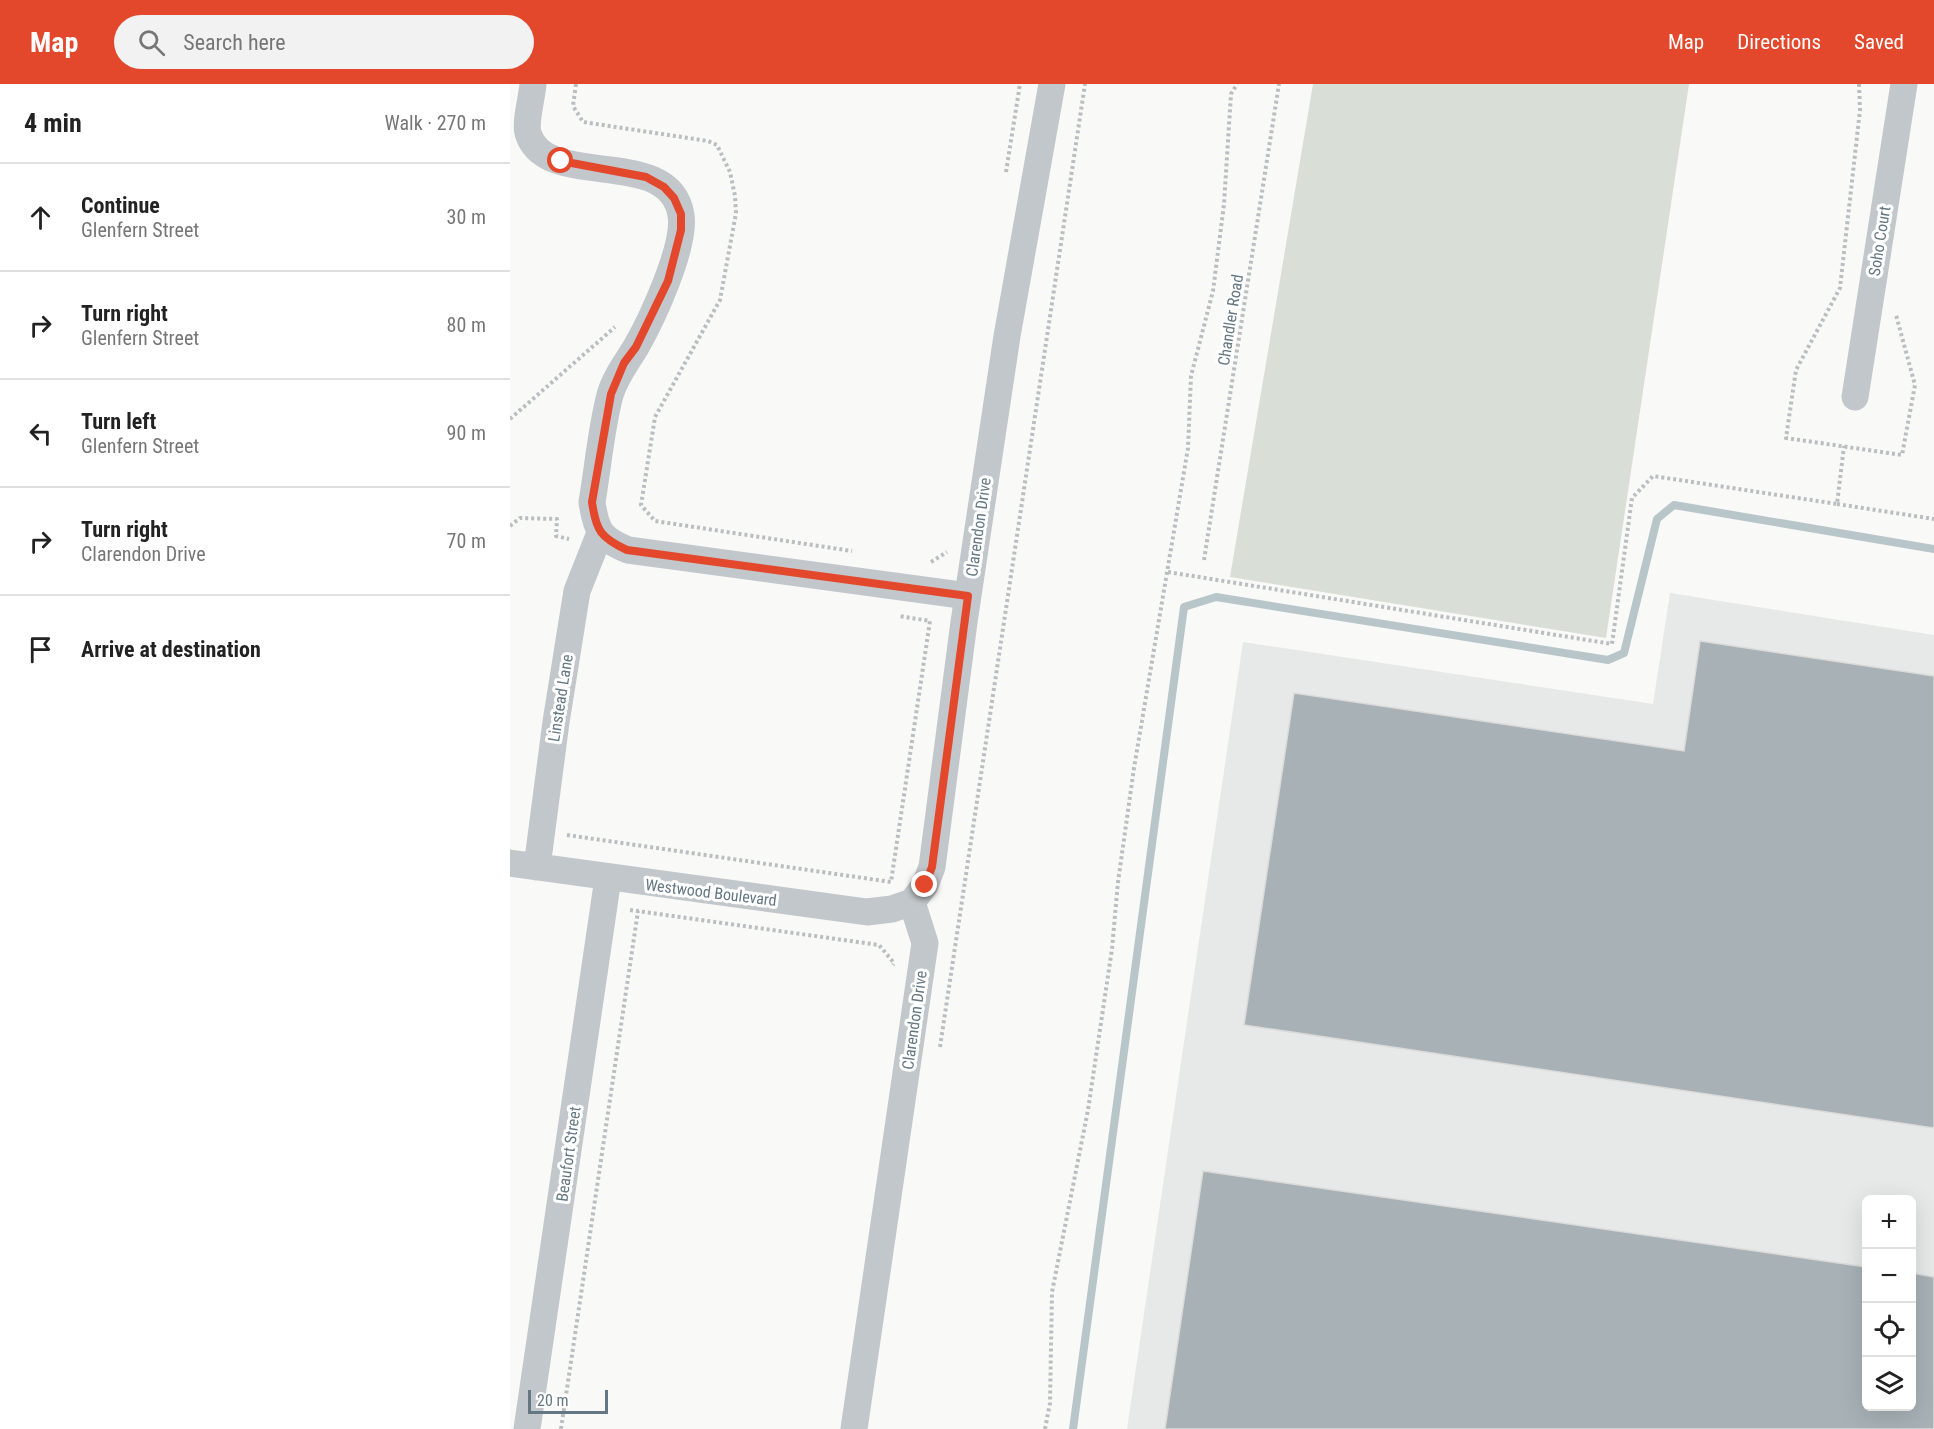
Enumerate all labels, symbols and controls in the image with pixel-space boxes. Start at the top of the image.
search box [114,15,534,69]
text: Map [30,26,78,59]
icon: search [135,26,168,59]
text: Search here [183,30,286,55]
text: Map [1668,30,1704,54]
text: Directions [1737,30,1821,54]
text: Saved [1854,30,1904,54]
text: 4 min [24,108,82,138]
text: Walk · 270 m [385,111,486,135]
route start [547,147,573,173]
text: Continue [81,193,160,218]
icon: ahead [24,201,57,234]
street label: Soho Court [1865,204,1894,277]
text: 30 m [447,205,486,229]
text: Glenfern Street [81,218,199,242]
street label: Chandler Road [1214,273,1247,367]
text: Turn right [81,301,168,326]
icon: right [24,309,57,342]
text: 80 m [447,313,486,337]
text: Glenfern Street [81,326,199,350]
text: Turn left [81,409,156,434]
icon: left [24,417,57,450]
text: 90 m [447,421,486,445]
text: Glenfern Street [81,434,199,458]
street label: Clarendon Drive [962,476,995,578]
text: Turn right [81,517,168,542]
icon: right [24,525,57,558]
text: 70 m [447,529,486,553]
text: Clarendon Drive [81,542,206,566]
icon: arrive [24,633,57,666]
text: Arrive at destination [81,637,261,662]
street label: Linstead Lane [544,653,577,743]
route end [911,871,937,897]
street label: Westwood Boulevard [644,875,778,910]
street label: Clarendon Drive [898,969,931,1071]
street label: Beaufort Street [552,1105,585,1203]
map controls [1862,1195,1916,1411]
button: + [1862,1195,1916,1249]
button: − [1862,1249,1916,1303]
button: locate [1862,1303,1916,1357]
button: layers [1862,1357,1916,1411]
scale bar [528,1387,608,1414]
text: 20 m [537,1391,569,1410]

